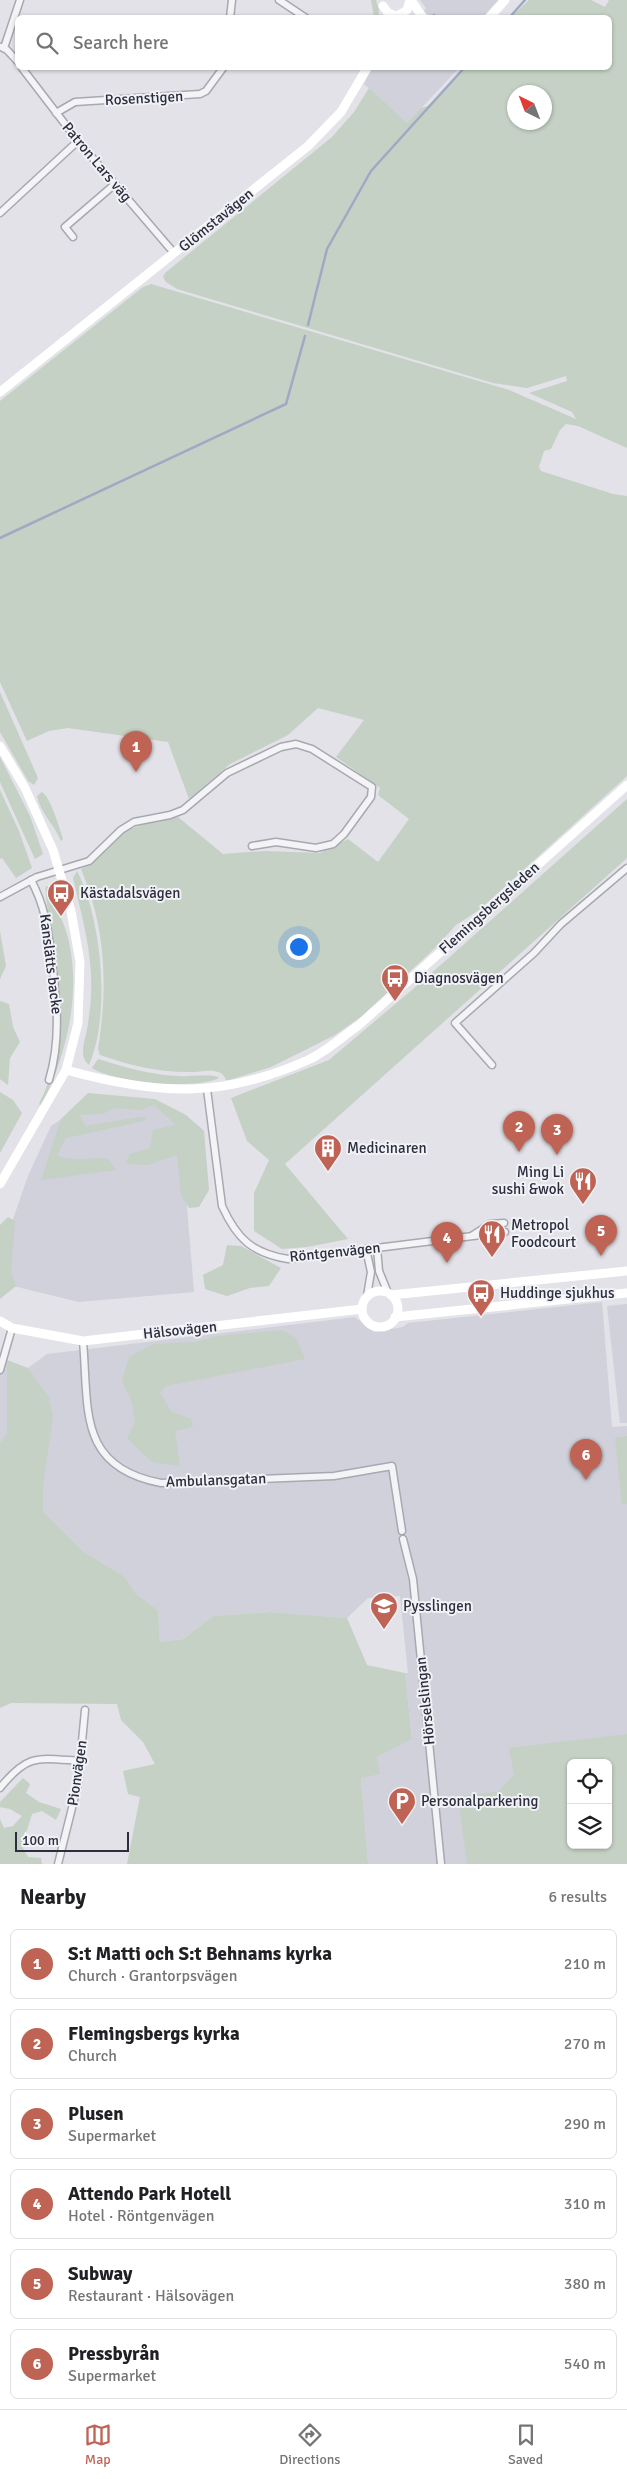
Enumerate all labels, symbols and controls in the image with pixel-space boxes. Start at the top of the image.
search box [15,15,612,70]
icon: search [33,29,61,57]
text: Search here [73,31,169,55]
north arrow [507,85,552,130]
street label: Rosenstigen [104,87,184,109]
street label: Patron Lars väg [59,119,136,206]
street label: Glömstavägen [175,184,257,256]
pin: 1 [120,731,152,772]
street label: Flemingsbergsleden [435,858,543,958]
bus stop icon: Kästadalsvägen [46,878,76,917]
place label: Kästadalsvägen [80,884,180,902]
street label: Kanslätts backe [36,913,66,1015]
your location [286,934,312,960]
bus stop icon: Diagnosvägen [380,963,410,1002]
place label: Diagnosvägen [414,969,504,987]
pin: 2 [503,1111,535,1152]
pin: 3 [541,1114,573,1155]
building icon: Medicinaren [313,1133,343,1172]
place label: Medicinaren [347,1139,427,1157]
place label: Ming Li sushi &wok [492,1163,564,1198]
restaurant icon: Ming Li sushi &wok [568,1166,598,1205]
pin: 5 [585,1215,617,1256]
place label: Metropol Foodcourt [511,1216,576,1251]
restaurant icon: Metropol Foodcourt [477,1219,507,1258]
pin: 4 [431,1222,463,1263]
street label: Röntgenvägen [289,1238,381,1266]
bus stop icon: Huddinge sjukhus [466,1278,496,1317]
place label: Huddinge sjukhus [500,1284,615,1302]
street label: Hälsovägen [142,1317,218,1343]
pin: 6 [570,1439,602,1480]
street label: Ambulansgatan [165,1469,267,1491]
school or university icon: Pysslingen [369,1591,399,1630]
place label: Pysslingen [403,1597,472,1615]
street label: Hörselslingan [411,1656,439,1746]
street label: Pionvägen [63,1739,91,1807]
map controls [567,1759,612,1849]
button: locate [567,1759,612,1804]
parking icon: Personalparkering [387,1786,417,1825]
place label: Personalparkering [421,1792,539,1810]
button: layers [567,1804,612,1849]
scale bar [15,1829,129,1852]
text: 100 m [22,1832,59,1849]
text: Nearby [20,1884,86,1910]
text: 6 results [548,1887,607,1907]
text: S:t Matti och S:t Behnams kyrka [68,1942,332,1966]
text: 1 [33,1954,41,1974]
text: 210 m [564,1954,606,1974]
text: Church · Grantorpsvägen [68,1966,237,1986]
text: Flemingsbergs kyrka [68,2022,240,2046]
text: 2 [33,2034,41,2054]
text: 270 m [564,2034,606,2054]
text: Church [68,2046,117,2066]
text: Plusen [68,2102,124,2126]
text: 3 [33,2114,41,2134]
text: 290 m [564,2114,606,2134]
text: Supermarket [68,2126,156,2146]
text: Attendo Park Hotell [68,2182,231,2206]
text: 4 [33,2194,41,2214]
text: 310 m [564,2194,606,2214]
text: Hotel · Röntgenvägen [68,2206,214,2226]
text: Subway [68,2262,132,2286]
text: 5 [33,2274,41,2294]
text: 380 m [564,2274,606,2294]
text: Restaurant · Hälsovägen [68,2286,234,2306]
text: Pressbyrån [68,2342,160,2366]
text: 6 [33,2354,41,2374]
text: 540 m [564,2354,606,2374]
text: Supermarket [68,2366,156,2386]
tab: Map [84,2421,112,2468]
tab: Directions [279,2421,340,2468]
tab: Saved [508,2421,543,2468]

